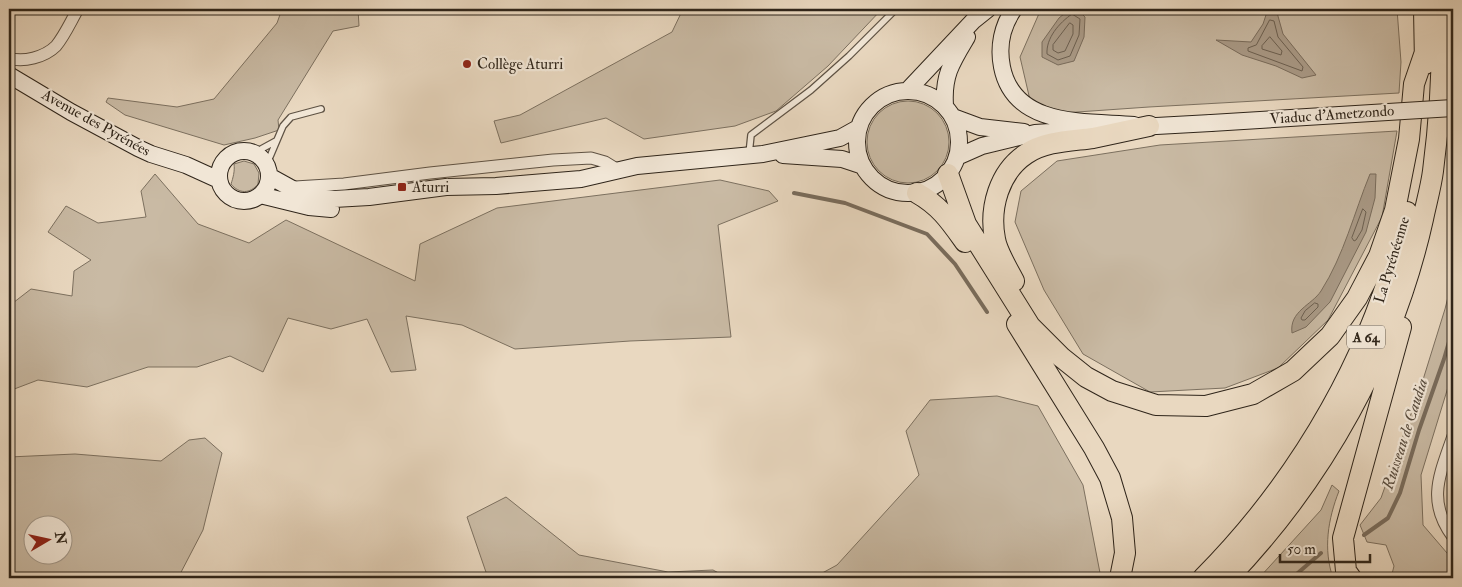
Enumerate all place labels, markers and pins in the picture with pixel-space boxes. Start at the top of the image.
place label: Collège Aturri [477,55,563,74]
marker: Collège Aturri [461,58,473,70]
place label: Aturri [411,178,449,197]
marker: Aturri [396,181,408,193]

